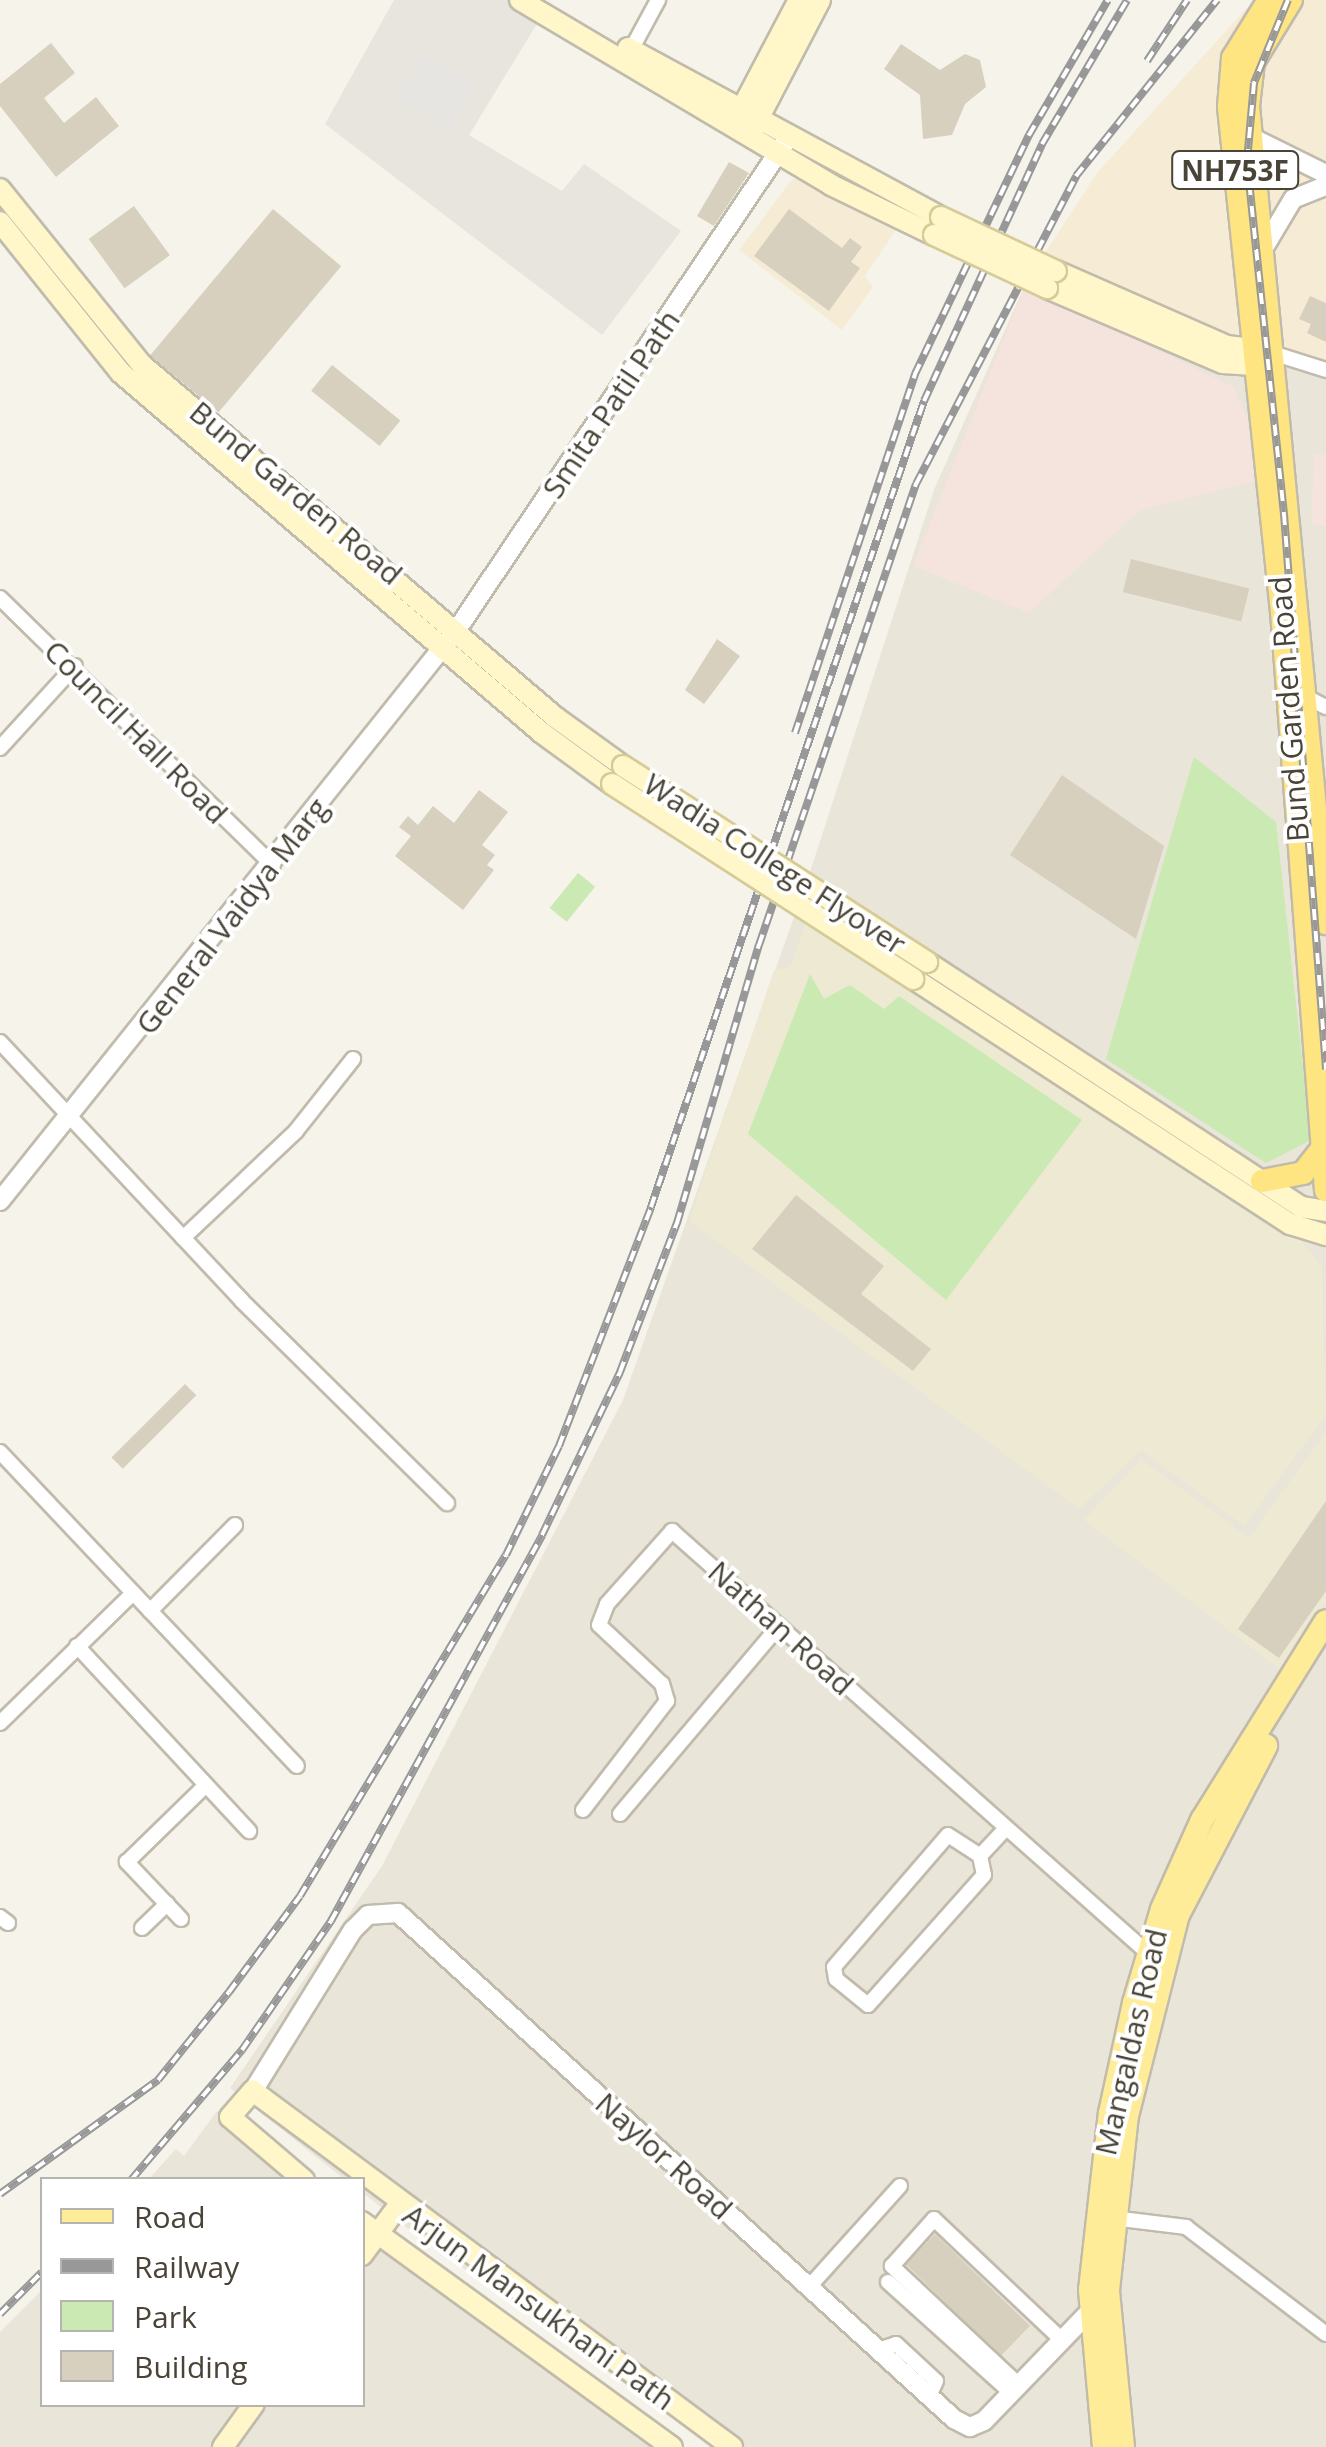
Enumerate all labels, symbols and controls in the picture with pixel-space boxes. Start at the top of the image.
road number: NH753F [1170,147,1300,193]
street label: Smita Patil Path [535,303,687,505]
street label: Bund Garden Road [183,394,409,592]
street label: Bund Garden Road [1262,575,1316,843]
street label: Council Hall Road [37,633,235,831]
street label: Wadia College Flyover [637,766,913,962]
street label: General Vaidya Marg [128,791,336,1041]
street label: Nathan Road [701,1553,861,1703]
street label: Mangaldas Road [1087,1925,1175,2159]
street label: Naylor Road [588,2085,740,2227]
legend [40,2177,365,2407]
text: Road [134,2196,206,2237]
street label: Arjun Mansukhani Path [396,2196,682,2418]
text: Railway [134,2246,239,2287]
text: Park [134,2296,197,2337]
text: Building [134,2346,248,2387]

